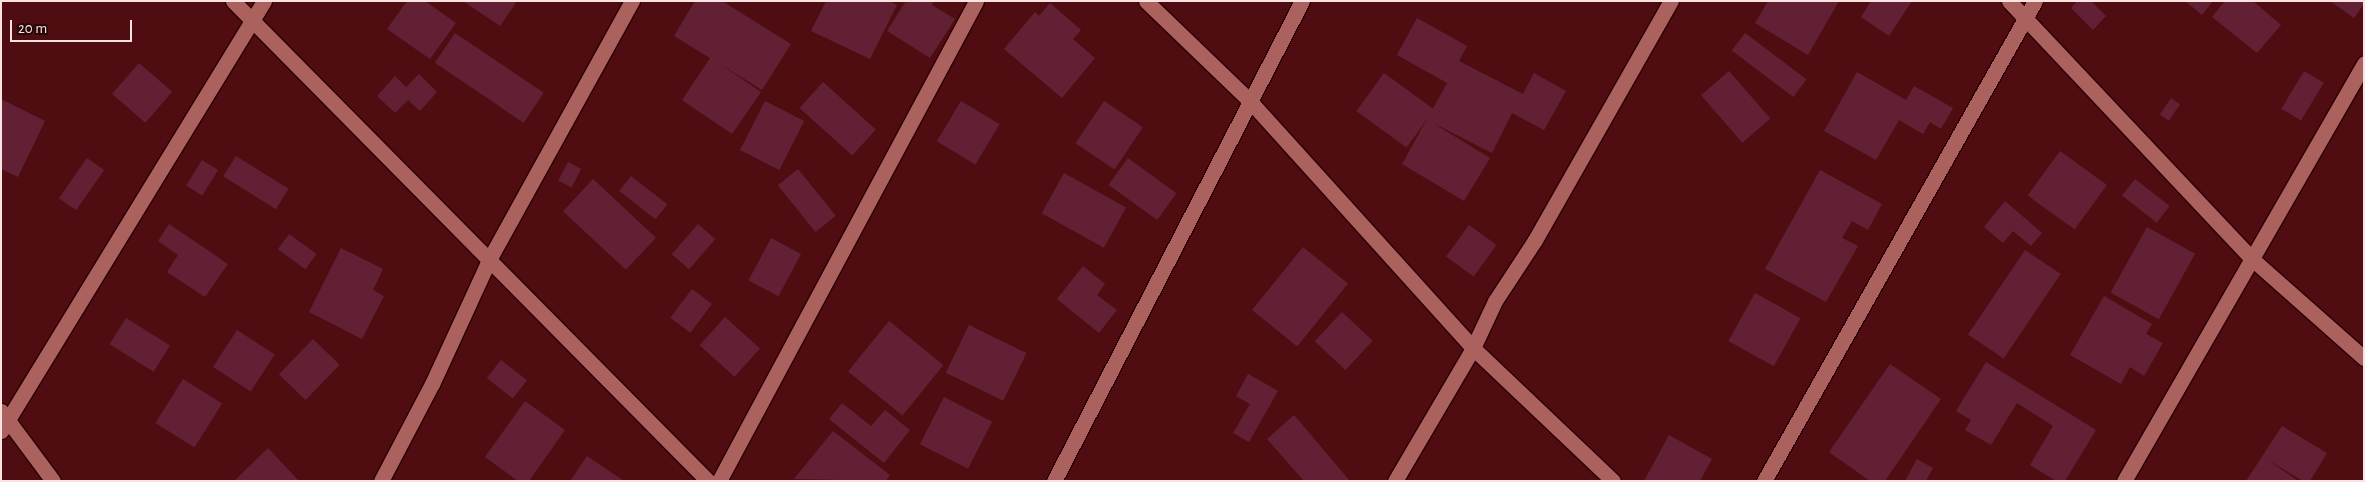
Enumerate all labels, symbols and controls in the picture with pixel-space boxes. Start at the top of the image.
scale bar [12,10,135,42]
text: 20 m [18,21,47,36]

